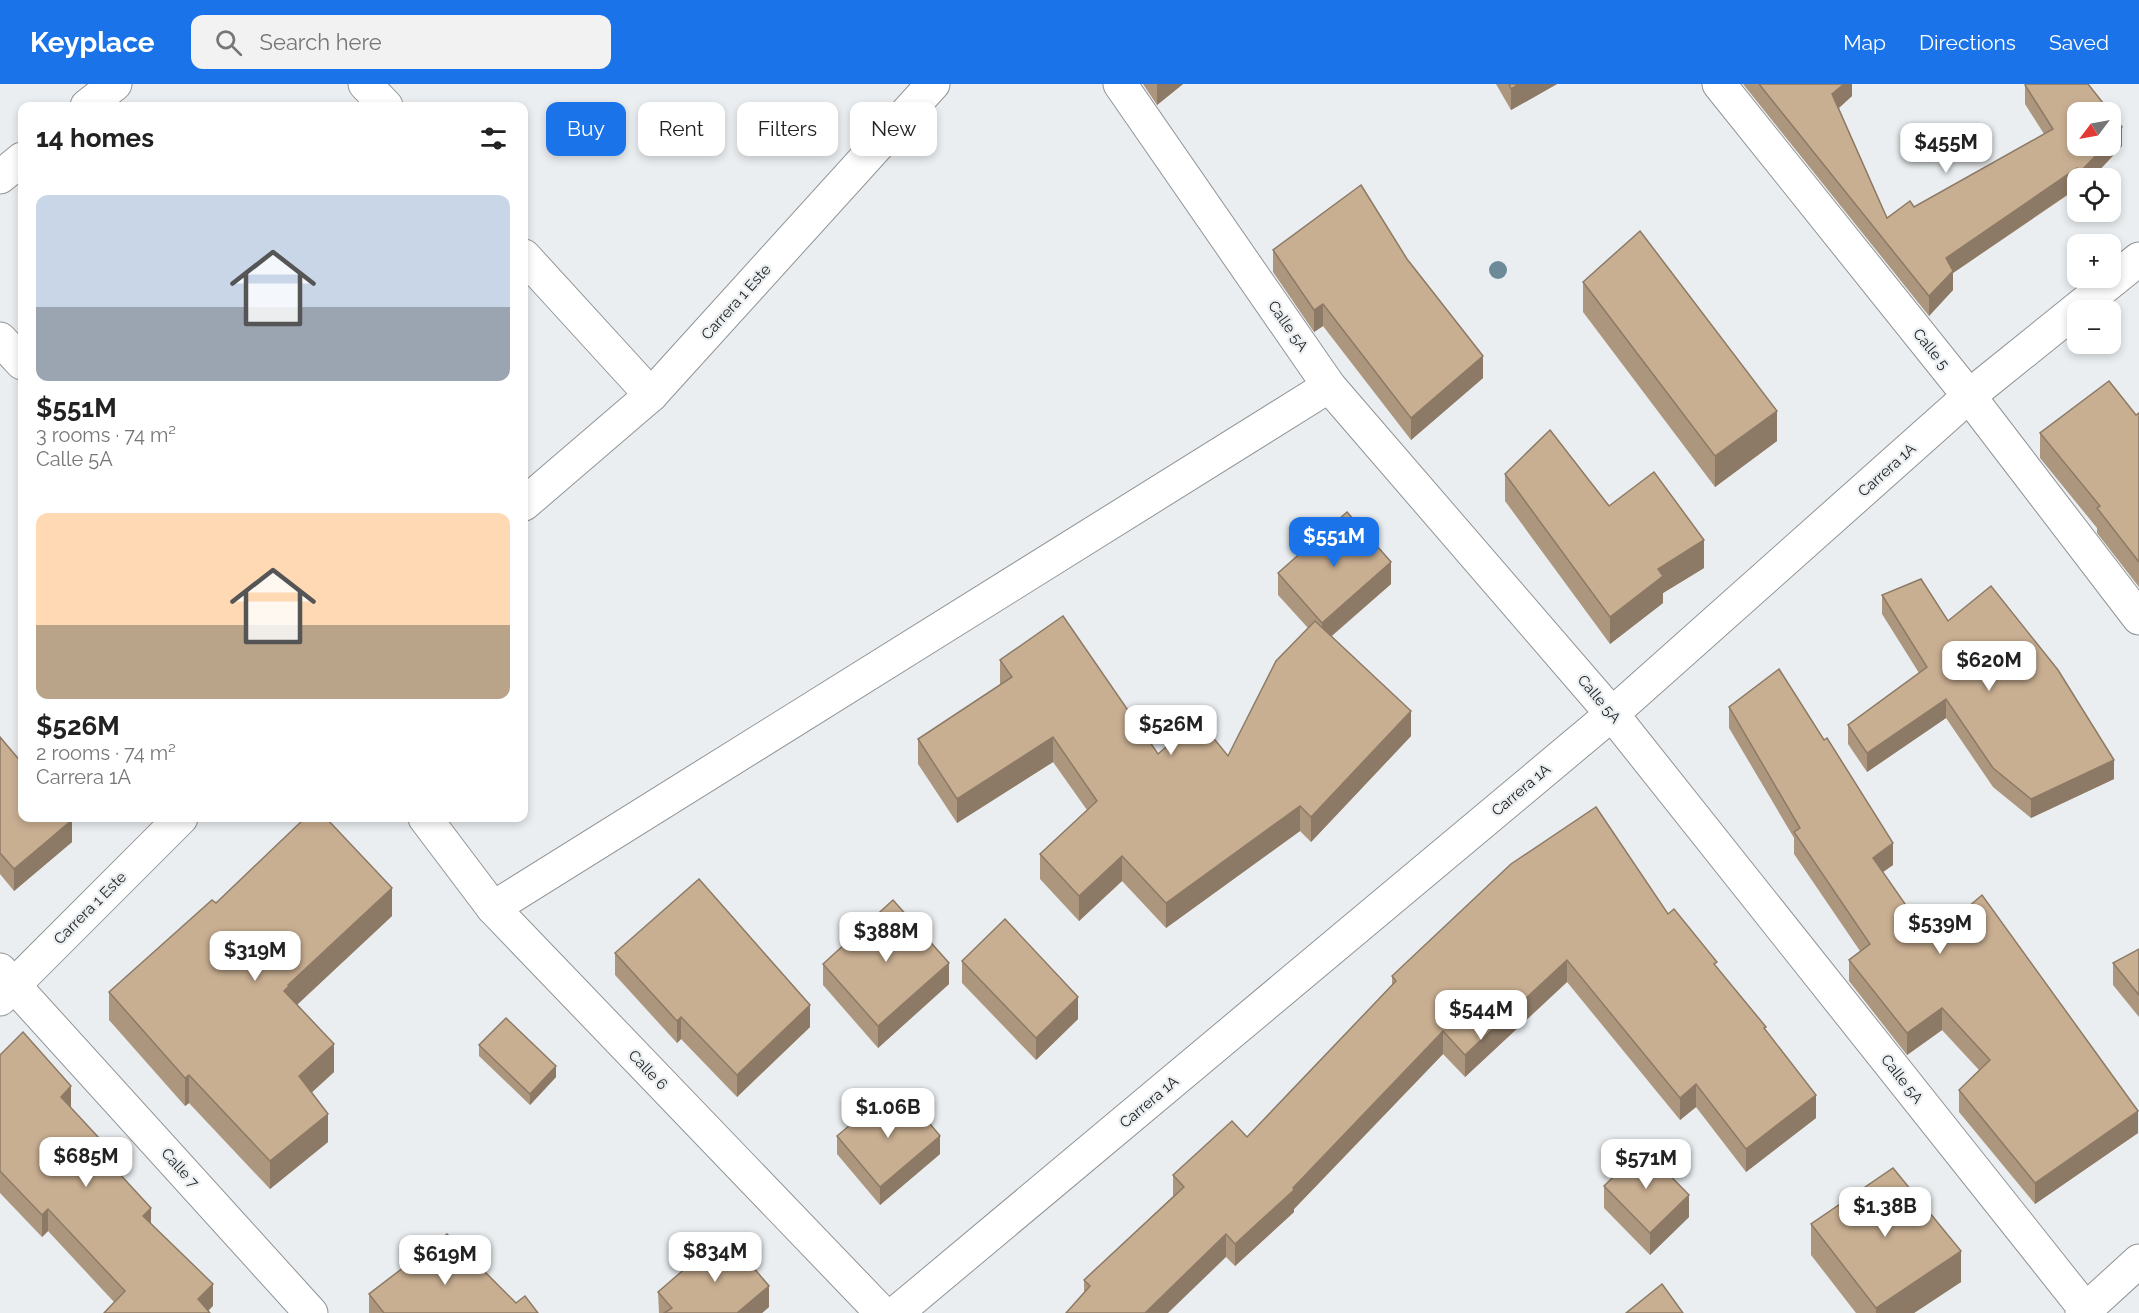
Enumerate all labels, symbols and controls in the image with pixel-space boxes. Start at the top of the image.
search box [191,15,611,69]
text: Keyplace [30,26,155,59]
icon: search [212,26,245,59]
text: Search here [260,29,382,55]
text: Map [1843,30,1886,55]
text: Directions [1919,30,2016,55]
text: Saved [2049,30,2109,55]
chip: Buy [546,102,626,156]
chip: Rent [638,102,725,156]
chip: Filters [737,102,838,156]
chip: New [850,102,937,156]
north arrow [2067,102,2121,156]
map controls [2067,102,2121,354]
icon: filters [477,122,510,155]
text: 14 homes [36,123,154,153]
pin: $455M [1904,123,1988,174]
text: $455M [1914,130,1978,154]
button: locate [2067,168,2121,222]
icon: home [219,234,327,342]
button: + [2067,234,2121,288]
street label: Carrera 1 Este [697,261,775,343]
street label: Calle 5A [1264,297,1312,355]
button: − [2067,300,2121,354]
street label: Calle 5 [1909,325,1953,373]
text: $551M [36,393,117,423]
text: 3 rooms · 74 m² [36,423,176,447]
street label: Carrera 1A [1854,439,1920,501]
text: Calle 5A [36,447,113,471]
pin: $551M [1292,517,1376,568]
text: $551M [1303,524,1365,548]
icon: home [219,552,327,660]
pin: $620M [1947,641,2031,692]
text: $620M [1956,648,2022,672]
street label: Calle 5A [1574,671,1624,727]
pin: $526M [1129,705,1213,756]
text: $526M [36,711,120,741]
text: $526M [1139,712,1203,736]
text: 2 rooms · 74 m² [36,741,176,765]
street label: Carrera 1A [1488,760,1554,820]
text: Carrera 1A [36,765,131,789]
street label: Carrera 1 Este [50,868,130,948]
pin: $539M [1898,904,1982,955]
text: $539M [1908,911,1972,935]
pin: $388M [844,912,928,963]
text: $388M [853,919,919,943]
pin: $319M [213,931,297,982]
text: $319M [224,938,286,962]
pin: $544M [1439,990,1523,1041]
text: $544M [1449,997,1513,1021]
street label: Calle 6 [625,1046,671,1094]
street label: Calle 5A [1877,1051,1927,1107]
street label: Carrera 1A [1116,1072,1182,1132]
pin: $1.06B [839,1088,937,1139]
text: $1.06B [855,1095,921,1119]
pin: $685M [44,1137,128,1188]
pin: $571M [1604,1139,1688,1190]
text: $685M [53,1144,119,1168]
street label: Calle 7 [157,1144,203,1192]
text: $571M [1615,1146,1677,1170]
pin: $1.38B [1836,1187,1934,1238]
text: $1.38B [1853,1194,1917,1218]
pin: $834M [673,1232,757,1283]
pin: $619M [403,1235,487,1286]
text: $834M [683,1239,747,1263]
text: $619M [413,1242,477,1266]

